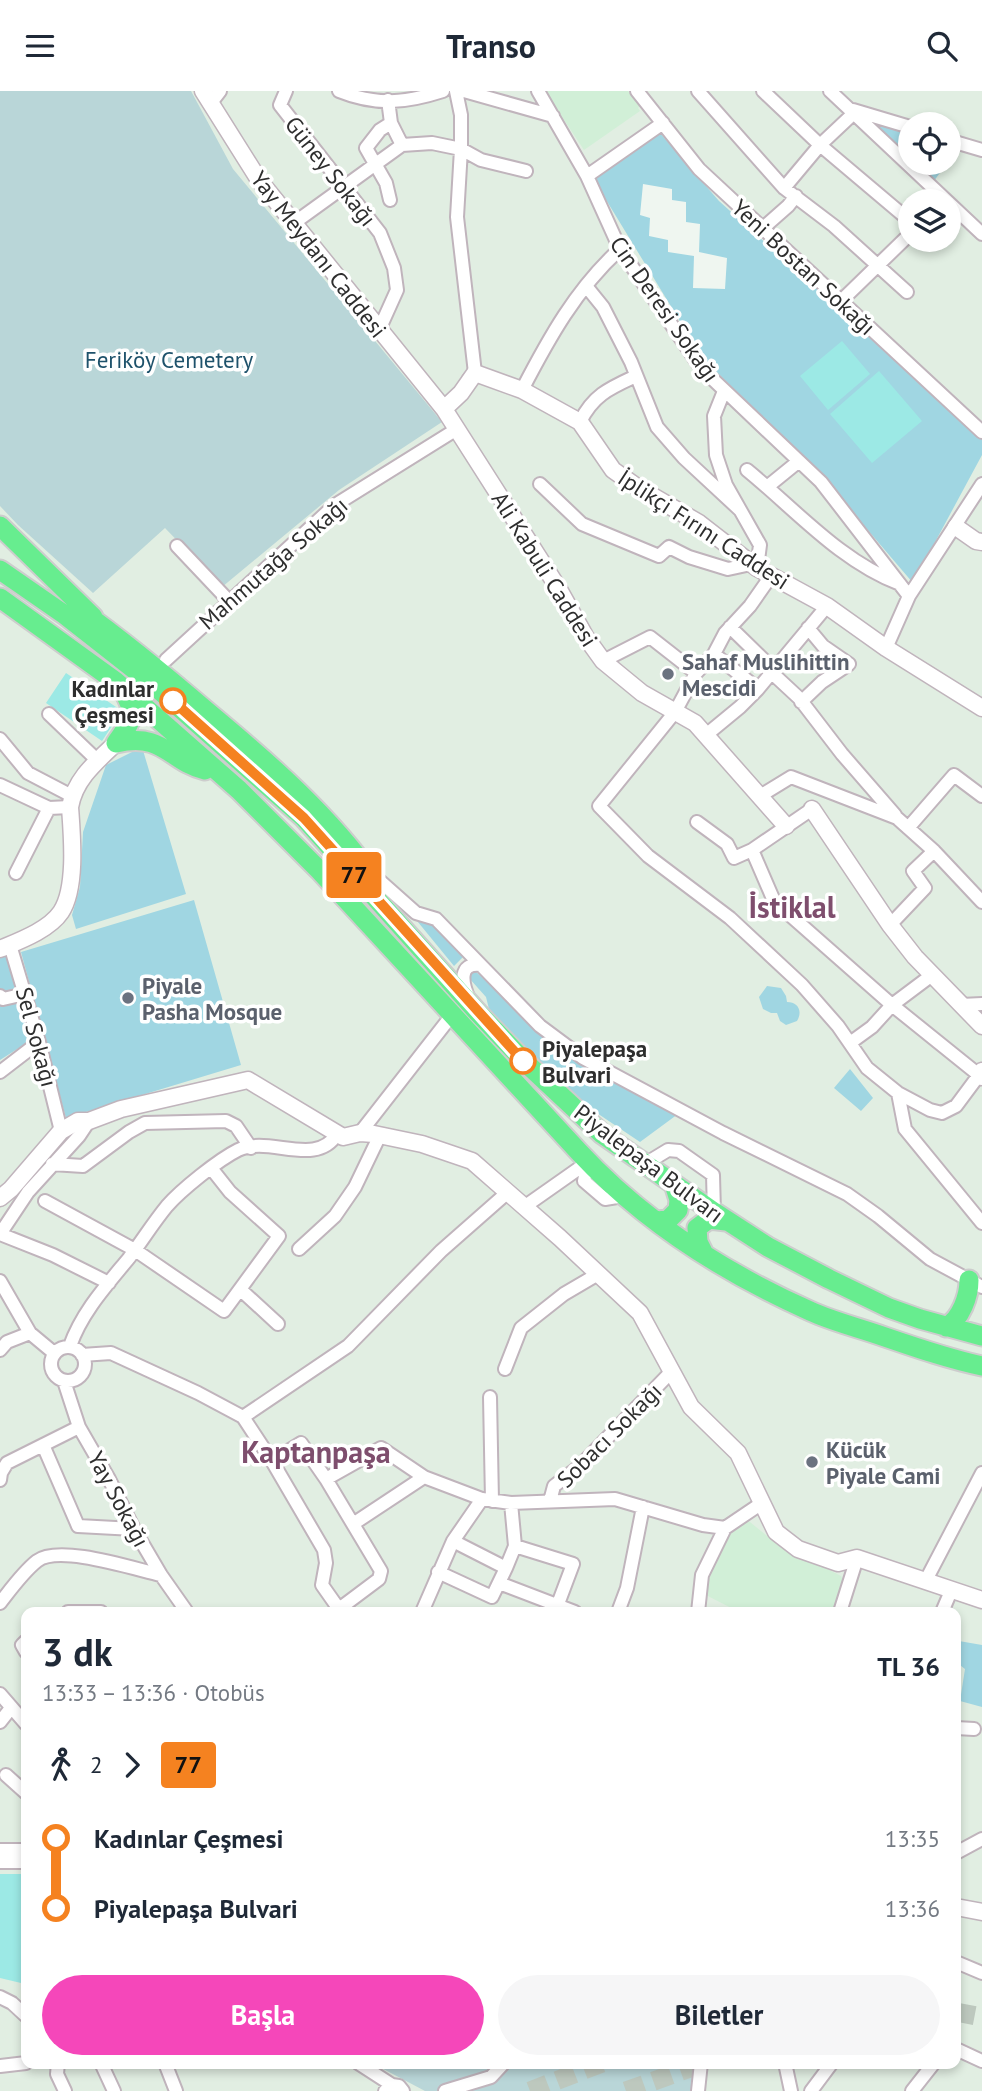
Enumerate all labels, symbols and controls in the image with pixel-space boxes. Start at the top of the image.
text: Transo [446,25,536,67]
icon: menu [21,27,59,65]
icon: search [923,27,961,65]
street label: Güney Sokağı [279,110,383,232]
map controls [898,112,961,252]
button: locate [898,112,961,175]
street label: Yay Meydanı Caddesi [245,165,393,343]
button: layers [898,189,961,252]
street label: Yeni Bostan Sokağı [726,193,882,341]
street label: Cin Deresi Sokağı [604,230,726,388]
park label: Feriköy Cemetery [85,345,254,374]
street label: İplikçi Fırını Caddesi [613,463,795,595]
street label: Ali Kabuli Caddesi [486,486,604,652]
street label: Mahmutağa Sokağı [193,490,353,636]
place label: Sahaf Muslihittin Mescidi [682,647,850,702]
marker: Sahaf Muslihittin Mescidi [660,666,676,682]
place label: Kadınlar Çeşmesi [71,674,155,729]
marker: Kadınlar Çeşmesi [160,688,186,714]
line badge: 77 [322,852,386,898]
text: 77 [340,859,368,890]
district label: İstiklal [749,887,836,926]
place label: Piyale Pasha Mosque [142,971,282,1026]
street label: Sel Sokağı [10,984,64,1090]
marker: Piyale Pasha Mosque [120,990,136,1006]
place label: Piyalepaşa Bulvari [542,1034,647,1089]
marker: Piyalepaşa Bulvari [510,1048,536,1074]
street label: Piyalepaşa Bulvarı [569,1097,729,1229]
street label: Sobacı Sokağı [550,1376,668,1494]
district label: Kaptanpaşa [241,1432,391,1471]
place label: Kücük Piyale Cami [826,1435,940,1490]
street label: Yay Sokağı [82,1446,156,1552]
marker: Kücük Piyale Cami [804,1454,820,1470]
text: 3 dk [42,1627,112,1676]
text: TL 36 [877,1650,940,1683]
text: 13:33 – 13:36 · Otobüs [42,1678,265,1707]
icon: walk [42,1746,80,1784]
icon: forward [113,1746,151,1784]
text: 77 [175,1749,202,1780]
text: 2 [90,1750,103,1779]
text: Kadınlar Çeşmesi [94,1822,283,1855]
text: 13:35 [885,1824,940,1853]
text: Piyalepaşa Bulvari [94,1892,298,1925]
text: 13:36 [885,1894,940,1923]
button: Başla [42,1975,484,2055]
button: Biletler [498,1975,940,2055]

